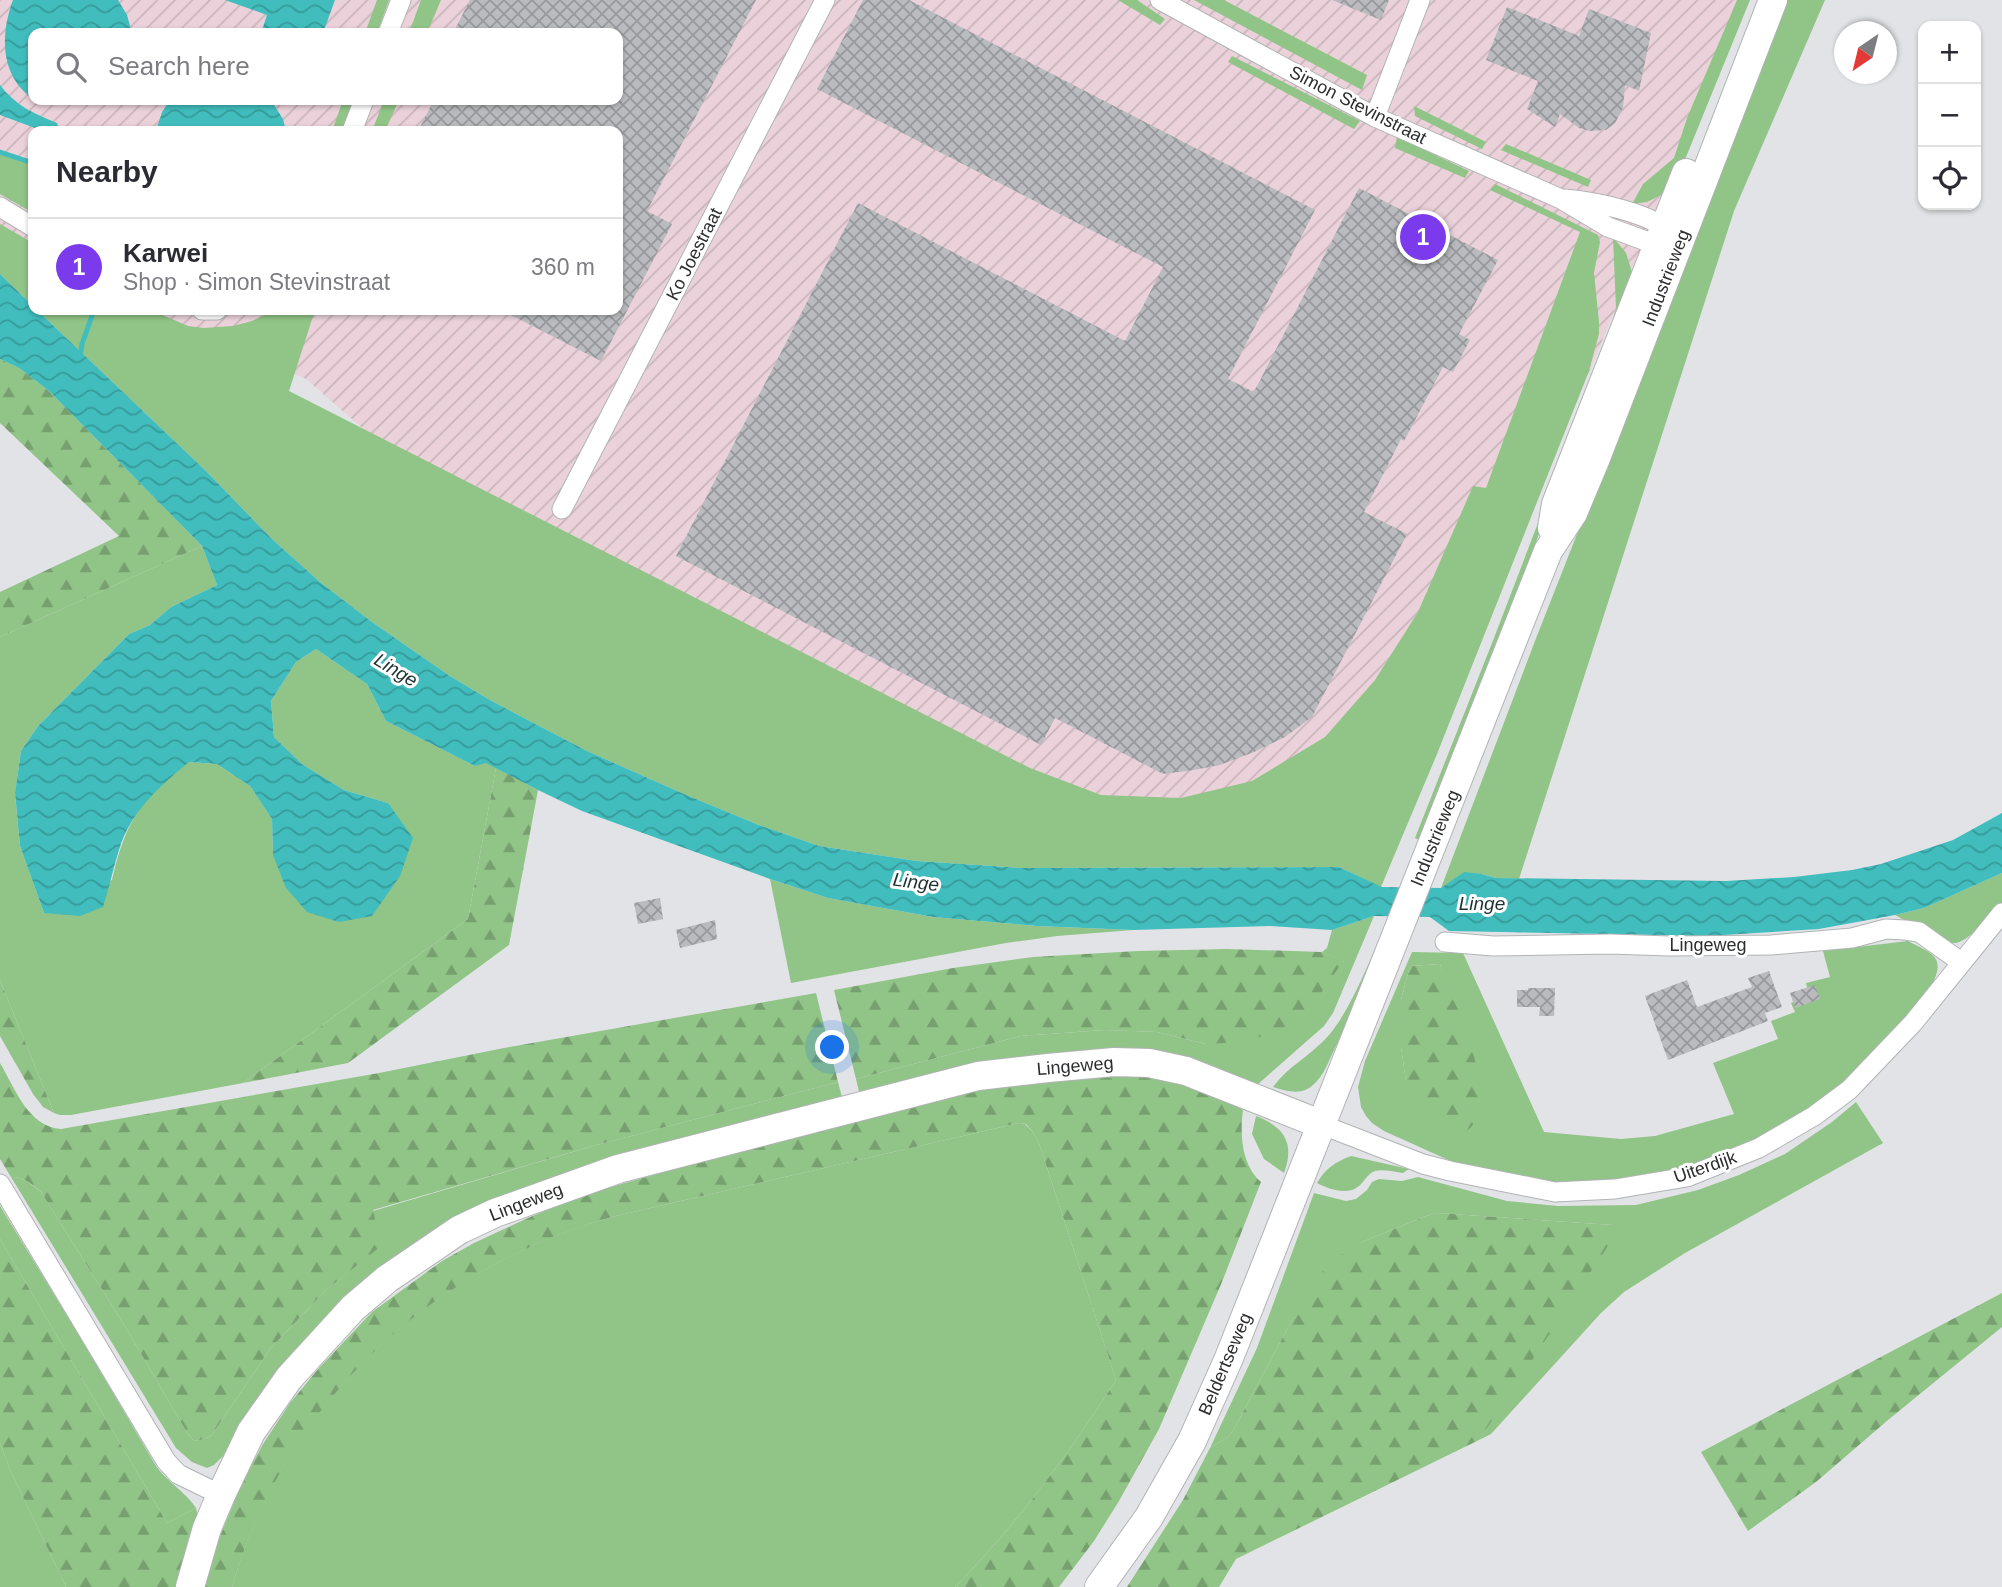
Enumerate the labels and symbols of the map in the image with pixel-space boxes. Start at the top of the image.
north arrow [1834,21,1897,84]
street label: Simon Stevinstraat [1286,62,1430,148]
street label: Ko Joestraat [662,204,726,304]
pin: 1 [1400,211,1446,263]
street label: Industrieweg [1638,227,1694,329]
water label: Linge [371,649,421,691]
street label: Industrieweg [1407,787,1463,889]
water label: Linge [892,869,940,895]
water label: Linge [1459,893,1505,914]
street label: Lingeweg [1669,935,1747,955]
your location [815,1030,849,1064]
street label: Lingeweg [1036,1053,1114,1079]
street label: Uiterdijk [1671,1147,1740,1187]
street label: Lingeweg [486,1179,566,1225]
street label: Beldertseweg [1194,1310,1256,1418]

